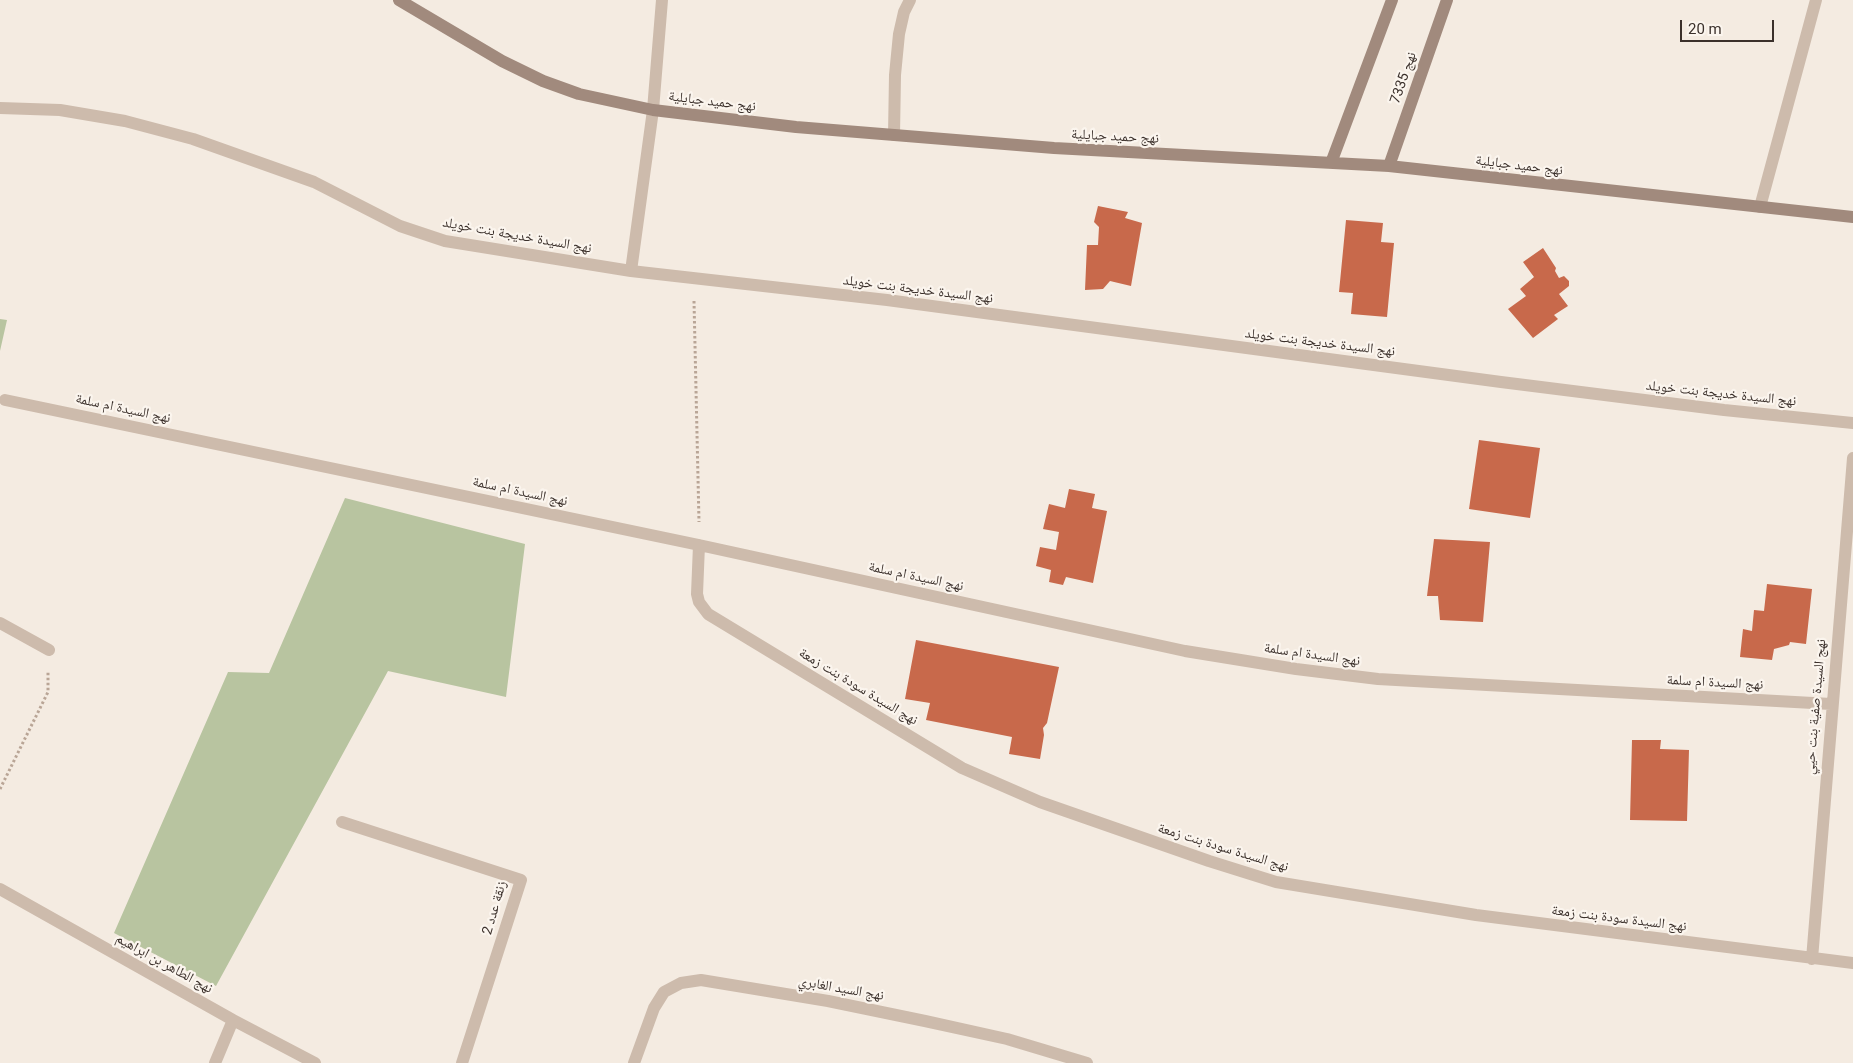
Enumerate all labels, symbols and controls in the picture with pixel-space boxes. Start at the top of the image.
scale bar [1683,10,1777,42]
text: 20 m [1688,20,1722,38]
street label: نهج 7335 [1387,50,1421,106]
street label: نهج حميد جبايلية [667,88,757,116]
street label: نهج حميد جبايلية [1071,126,1159,148]
street label: نهج حميد جبايلية [1474,152,1564,180]
street label: نهج السيدة خديجة بنت خويلد [441,215,593,257]
street label: نهج السيدة خديجة بنت خويلد [842,272,994,308]
street label: نهج السيدة خديجة بنت خويلد [1244,325,1396,361]
street label: نهج السيدة خديجة بنت خويلد [1645,378,1797,410]
street label: نهج السيدة ام سلمة [74,391,172,427]
street label: نهج السيدة ام سلمة [471,474,569,510]
street label: نهج السيدة ام سلمة [867,559,965,595]
street label: نهج السيدة صفية بنت حيي [1802,638,1830,776]
street label: نهج السيدة ام سلمة [1263,640,1361,670]
street label: نهج السيدة سودة بنت زمعة [795,645,921,729]
street label: نهج السيدة ام سلمة [1666,672,1764,694]
street label: نهج السيدة سودة بنت زمعة [1156,820,1290,876]
street label: زنقة عدد 2 [479,879,511,937]
street label: نهج السيدة سودة بنت زمعة [1551,902,1687,936]
street label: نهج الطاهر بن ابراهيم [113,930,215,998]
street label: نهج السيد الغابري [797,973,885,1005]

